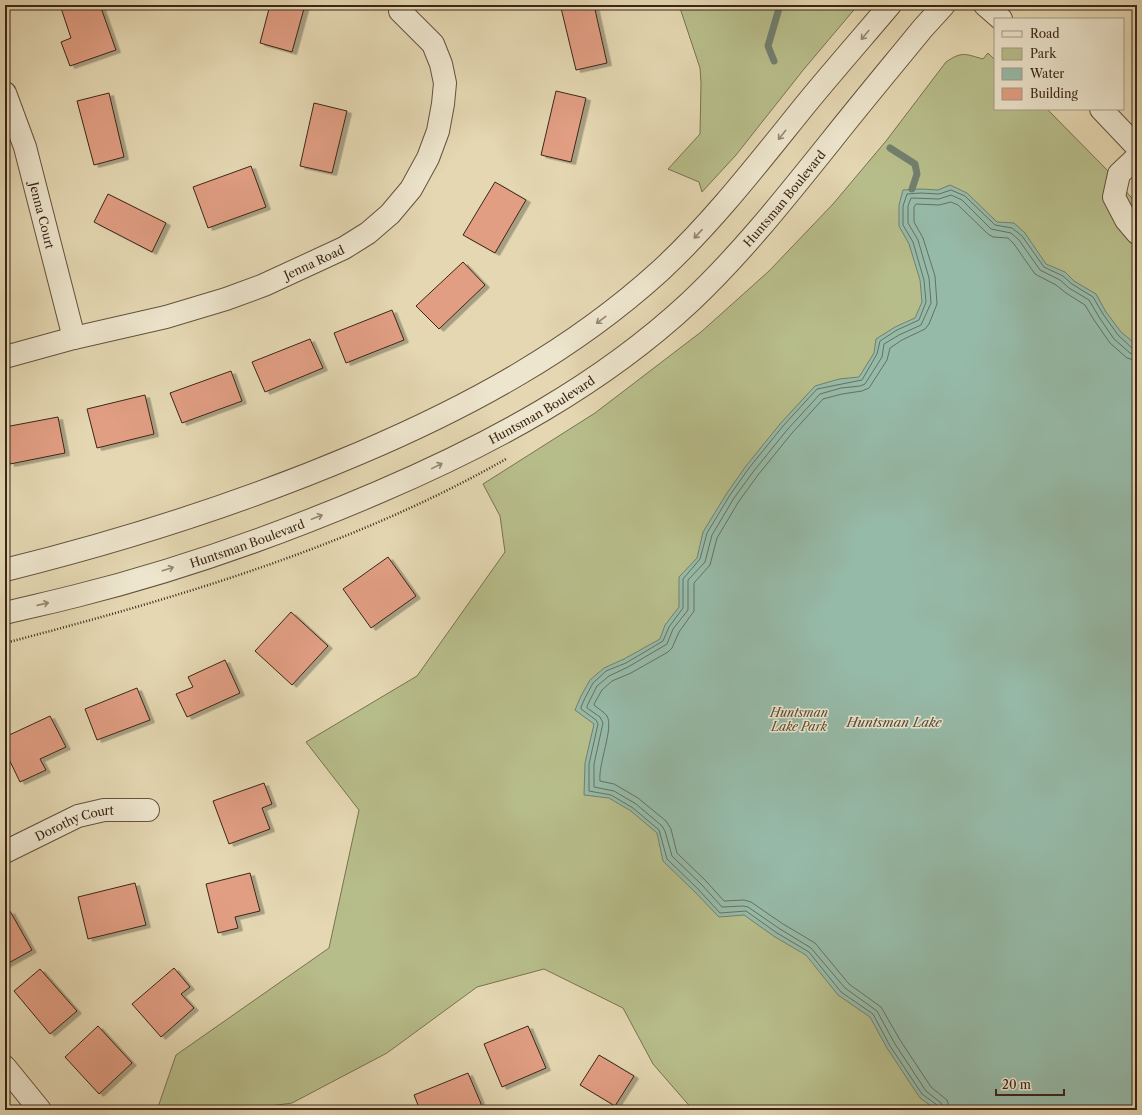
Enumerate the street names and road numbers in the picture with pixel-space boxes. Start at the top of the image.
street label: Huntsman Boulevard [740,147,829,250]
street label: Jenna Court [26,178,58,251]
street label: Jenna Road [279,241,347,283]
street label: Huntsman Boulevard [486,372,598,447]
street label: Huntsman Boulevard [188,516,307,570]
street label: Dorothy Court [32,802,115,844]

